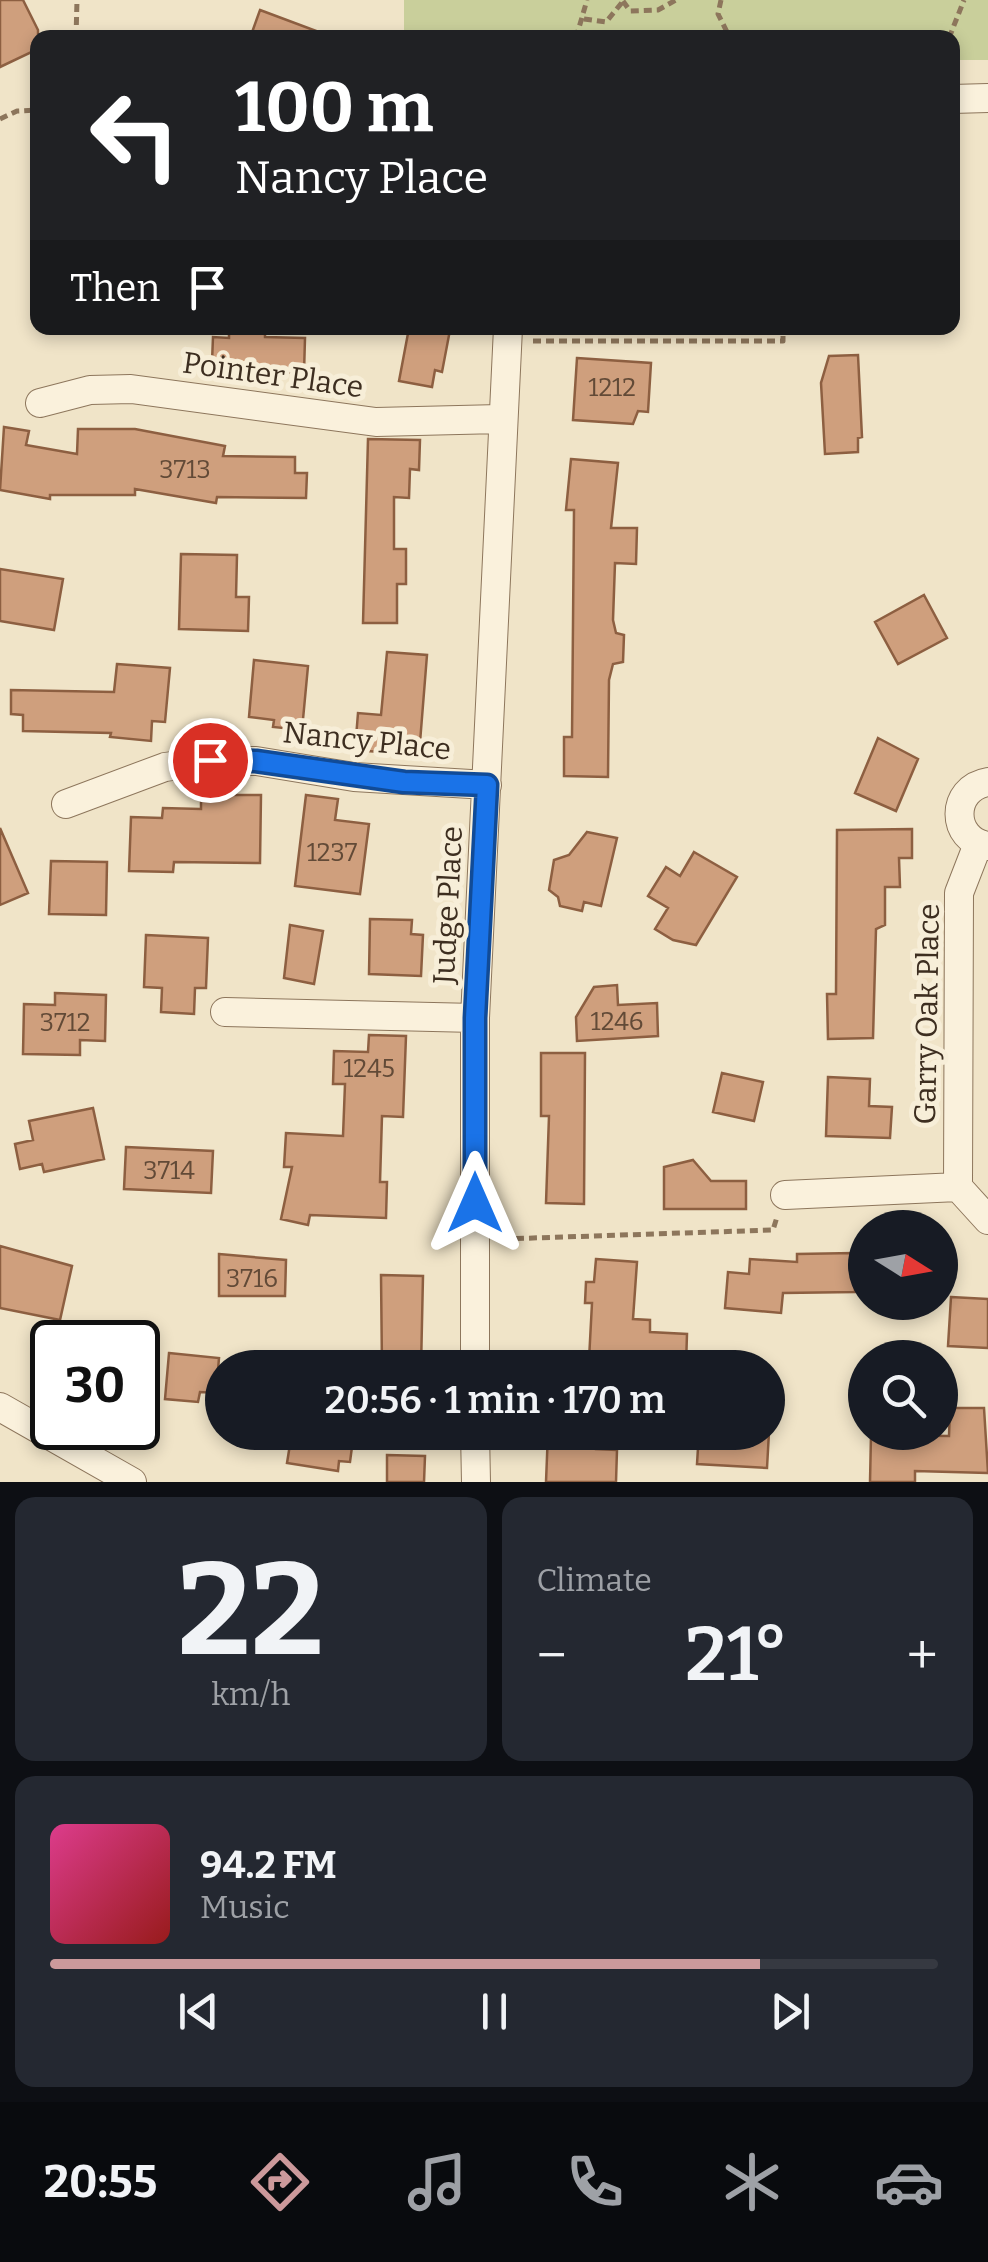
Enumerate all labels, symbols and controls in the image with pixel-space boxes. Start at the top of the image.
text: 100 m [235,66,434,150]
icon: left [70,70,200,200]
text: Nancy Place [235,151,488,205]
icon: arrive [180,260,235,315]
text: Then [70,265,160,311]
street label: Pointer Place [180,345,366,405]
house number: 1212 [588,373,636,403]
house number: 3713 [159,455,211,485]
street label: Nancy Place [281,714,453,768]
pin [168,718,253,803]
icon: arrive [183,733,238,788]
street label: Judge Place [426,825,470,986]
house number: 1237 [307,838,358,868]
street label: Garry Oak Place [907,903,947,1125]
house number: 1246 [590,1007,644,1037]
house number: 3712 [40,1008,90,1038]
house number: 1245 [343,1054,395,1084]
position arrow [423,1151,527,1255]
house number: 3714 [143,1156,195,1186]
north arrow [848,1210,958,1320]
map controls [848,1210,958,1450]
house number: 3716 [226,1264,278,1294]
speed limit sign: 30 [30,1320,160,1450]
button: search [848,1340,958,1450]
text: 20:56 · 1 min · 170 m [325,1377,665,1423]
text: 22 [178,1532,324,1688]
text: Climate [537,1561,652,1599]
text: 21° [685,1610,788,1700]
text: − [537,1623,567,1689]
text: + [907,1623,938,1689]
text: km/h [211,1675,290,1713]
text: 94.2 FM [200,1842,337,1888]
text: Music [200,1888,290,1926]
icon: previous [171,1984,226,2039]
icon: pause [467,1984,522,2039]
icon: next [763,1984,818,2039]
icon: directions [245,2147,315,2217]
icon: music [402,2147,472,2217]
icon: phone [560,2147,630,2217]
icon: climate [717,2147,787,2217]
icon: car [874,2147,944,2217]
text: 20:55 [44,2155,157,2209]

